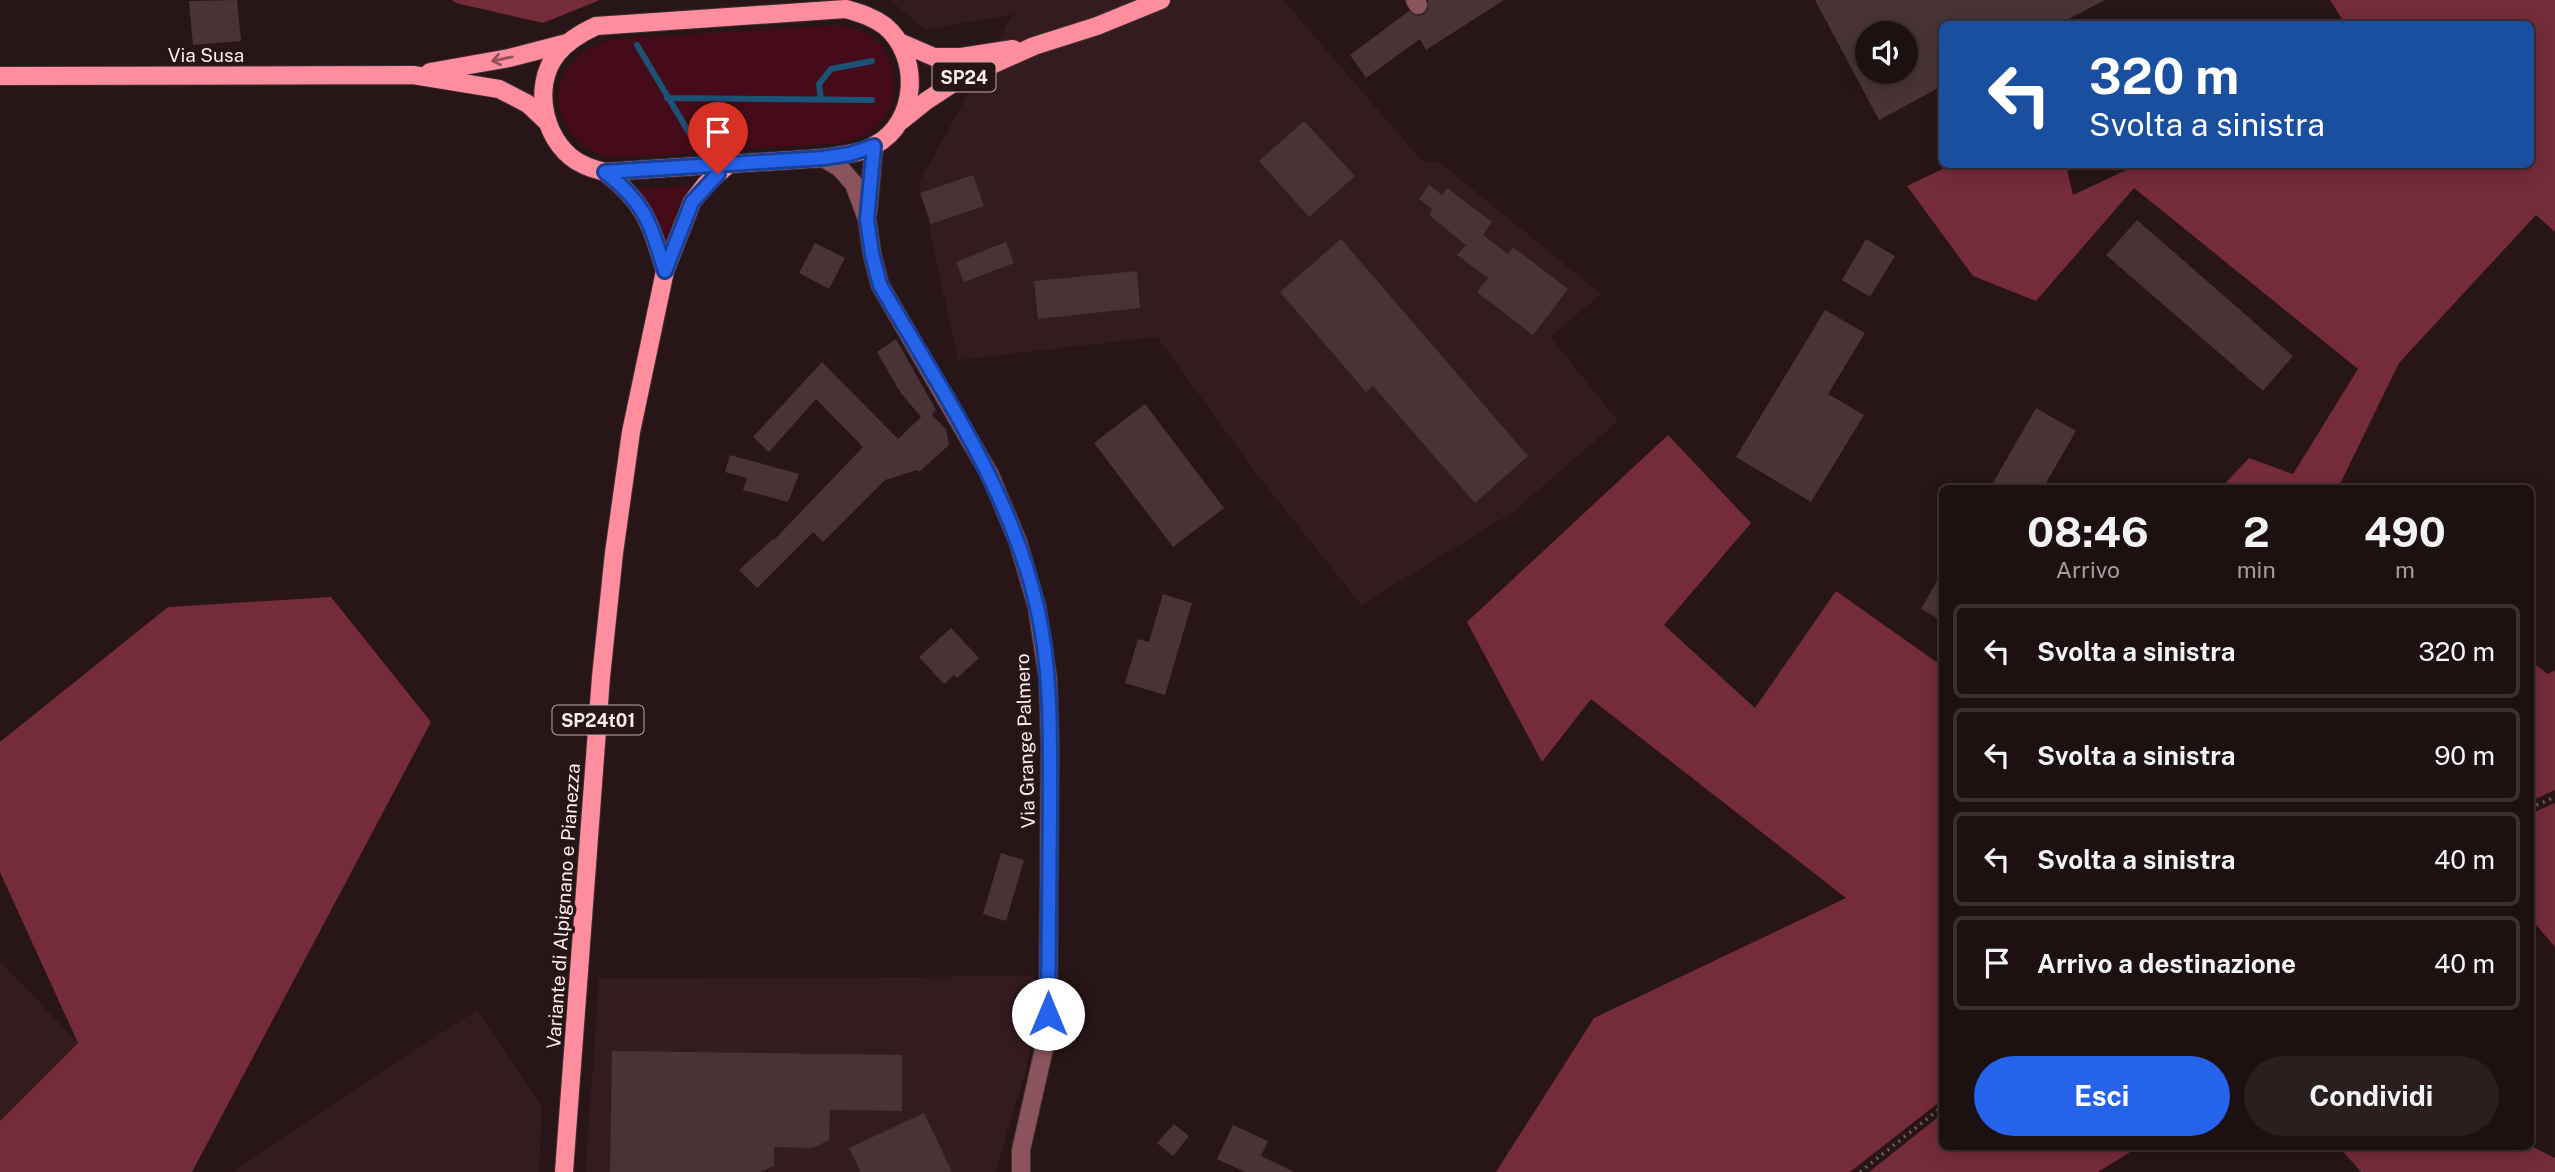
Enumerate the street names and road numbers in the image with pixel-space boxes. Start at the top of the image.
street label: Via Susa [168,44,244,66]
road number: SP24 [932,62,996,92]
street label: Via Grange Palmero [1011,653,1039,829]
road number: SP24t01 [552,706,644,734]
street label: Variante di Alpignano e Pianezza [542,763,584,1049]

